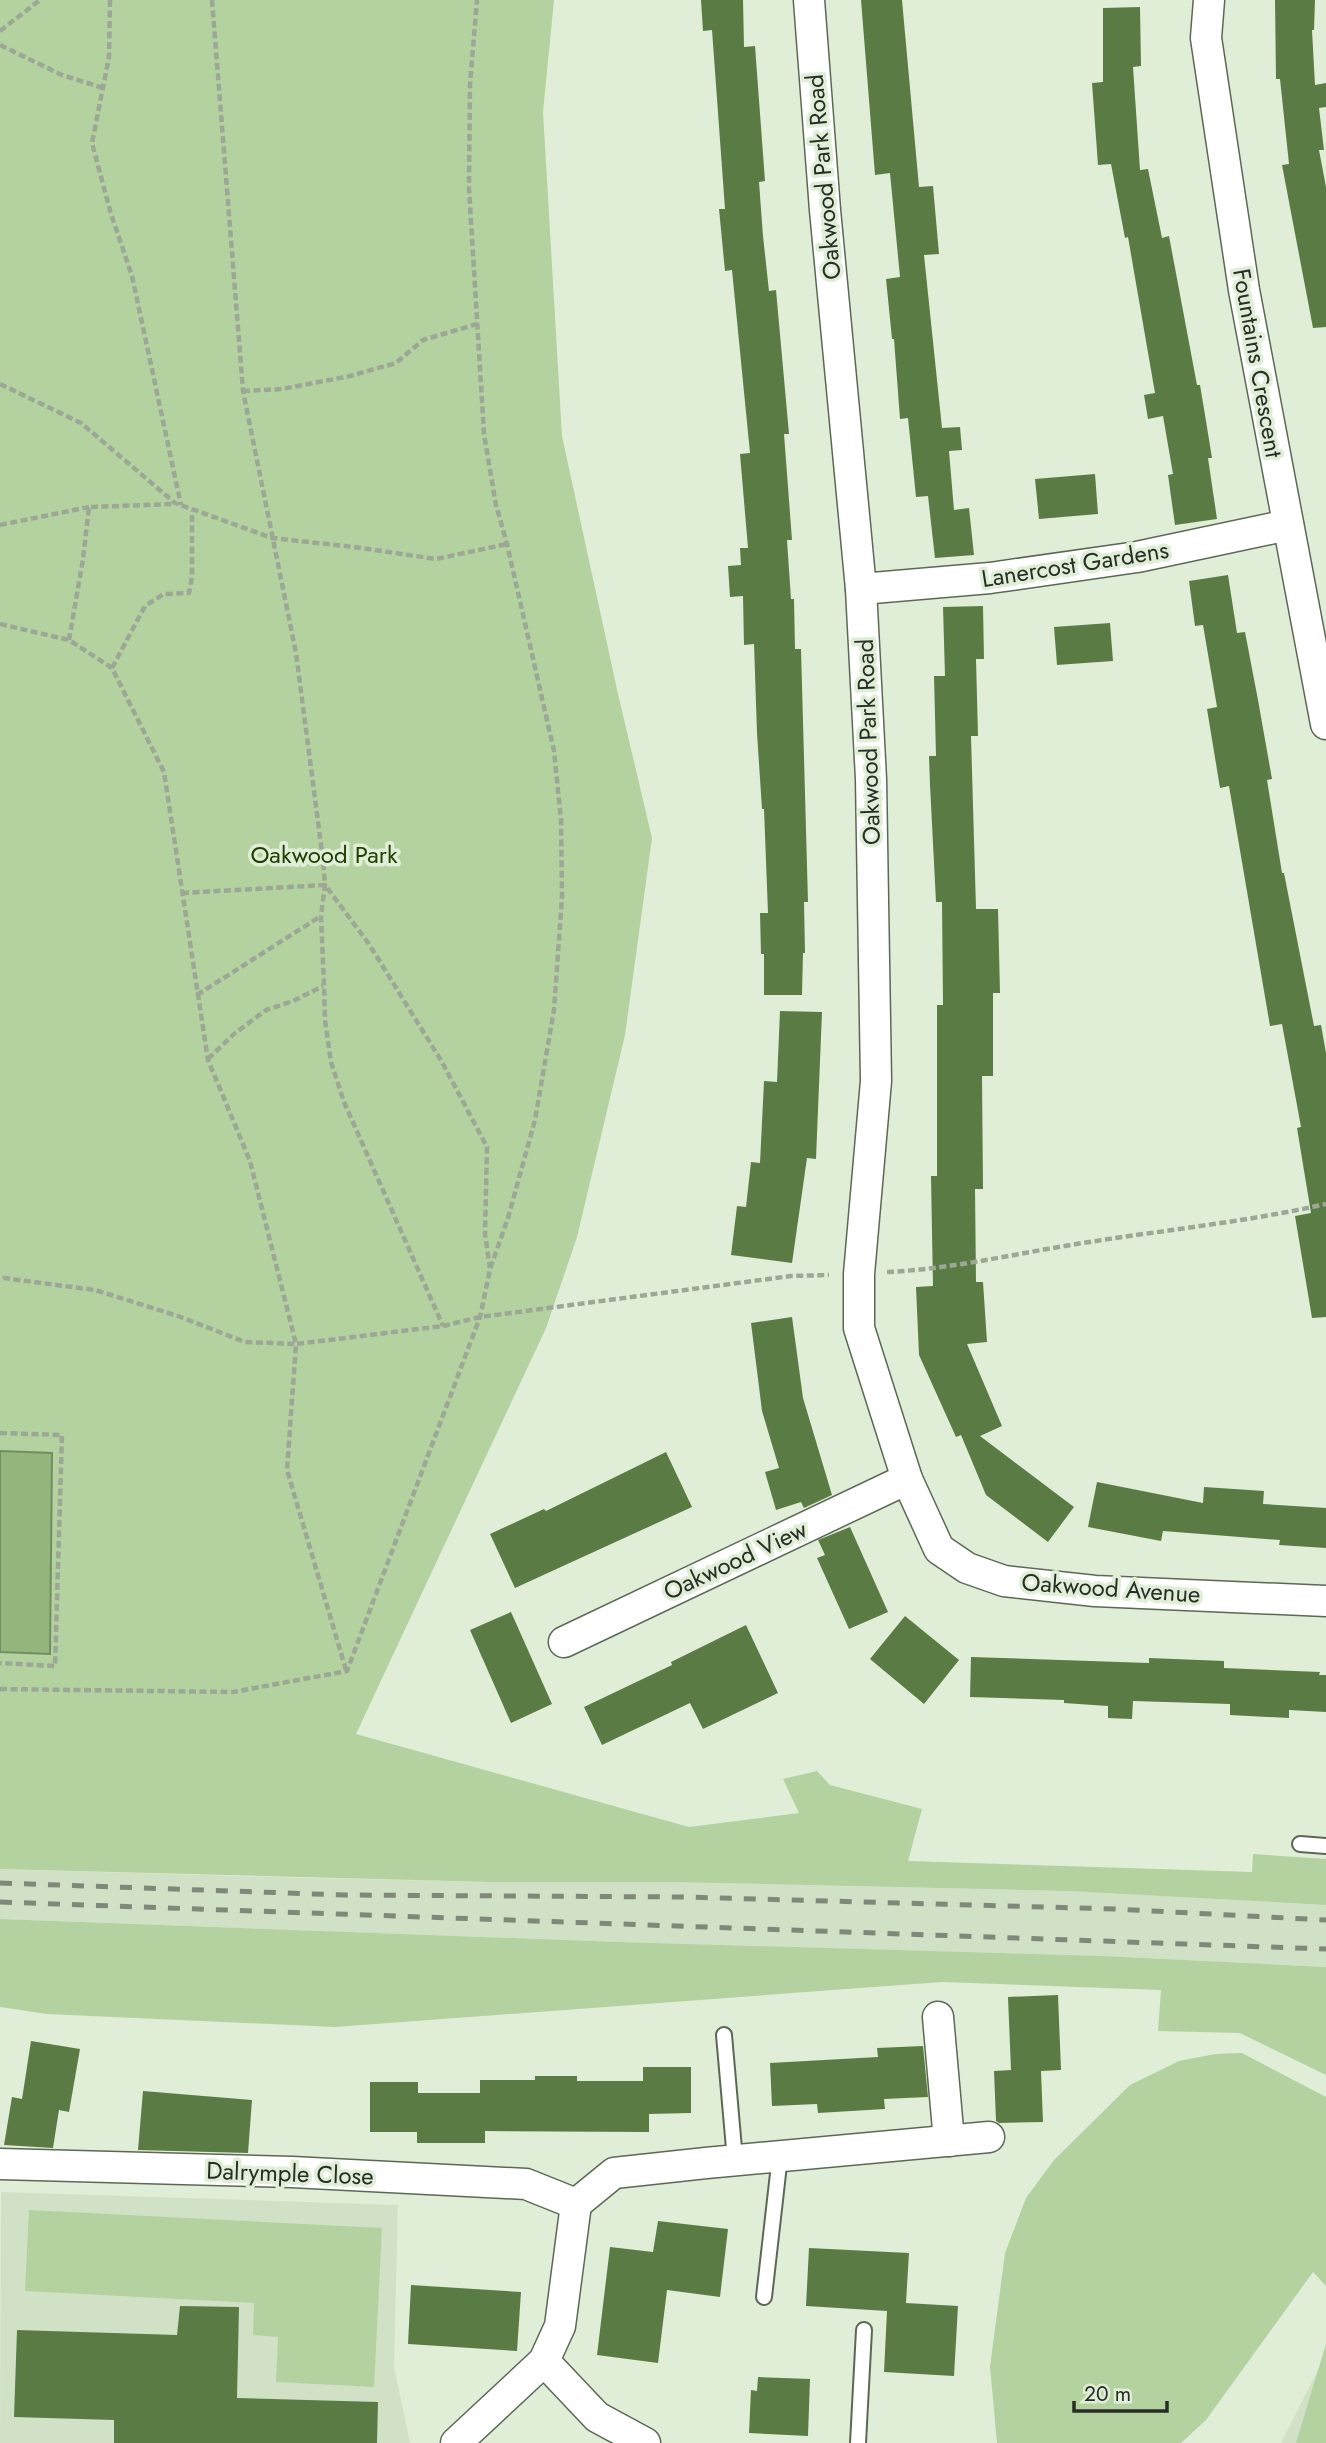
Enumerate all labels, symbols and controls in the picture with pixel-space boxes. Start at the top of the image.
street label: Oakwood Park Road [797,73,849,281]
street label: Fountains Crescent [1224,266,1292,460]
street label: Lanercost Gardens [979,532,1171,596]
street label: Oakwood Park Road [847,638,889,846]
park label: Oakwood Park [250,837,398,872]
street label: Oakwood View [657,1511,813,1609]
street label: Oakwood Avenue [1020,1564,1202,1612]
street label: Dalrymple Close [206,2153,374,2193]
scale bar [1074,2370,1167,2414]
text: 20 m [1084,2379,1131,2409]

